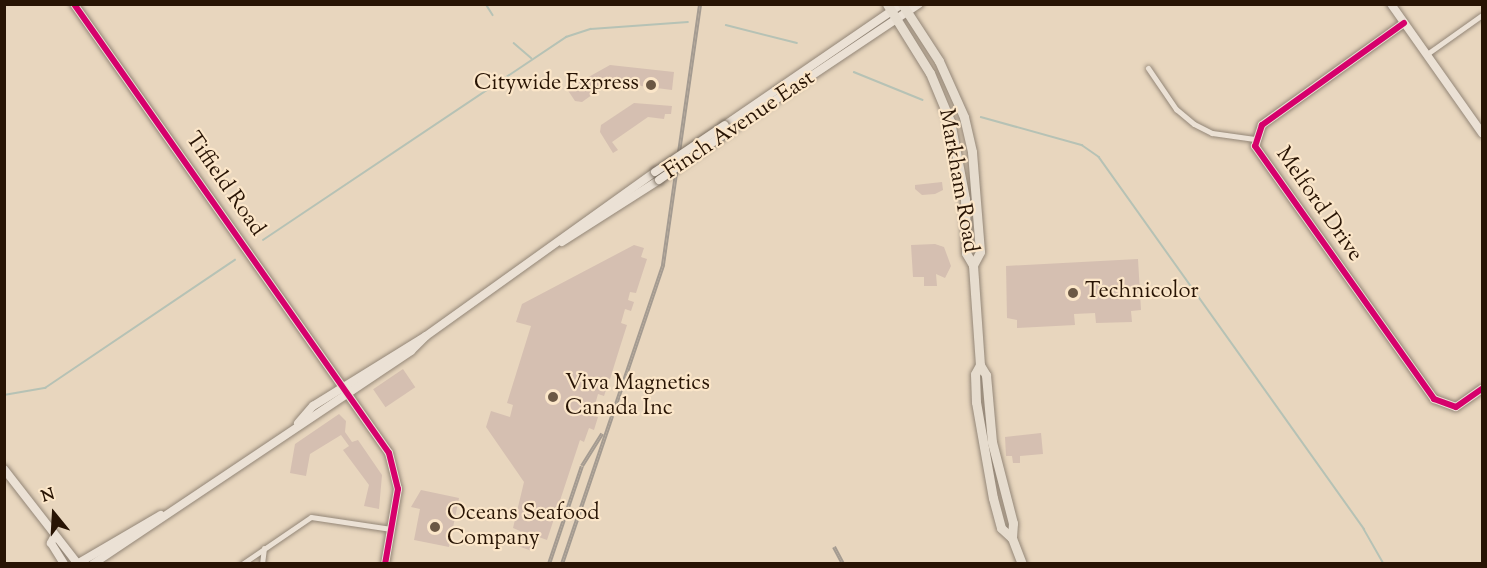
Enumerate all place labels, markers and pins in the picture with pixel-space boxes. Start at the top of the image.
place label: Citywide Express [474,72,639,98]
marker: Citywide Express [644,78,658,92]
place label: Technicolor [1085,280,1199,306]
marker: Technicolor [1066,286,1080,300]
place label: Viva Magnetics Canada Inc [565,371,710,422]
marker: Viva Magnetics Canada Inc [546,390,560,404]
place label: Oceans Seafood Company [447,501,600,552]
marker: Oceans Seafood Company [428,520,442,534]

